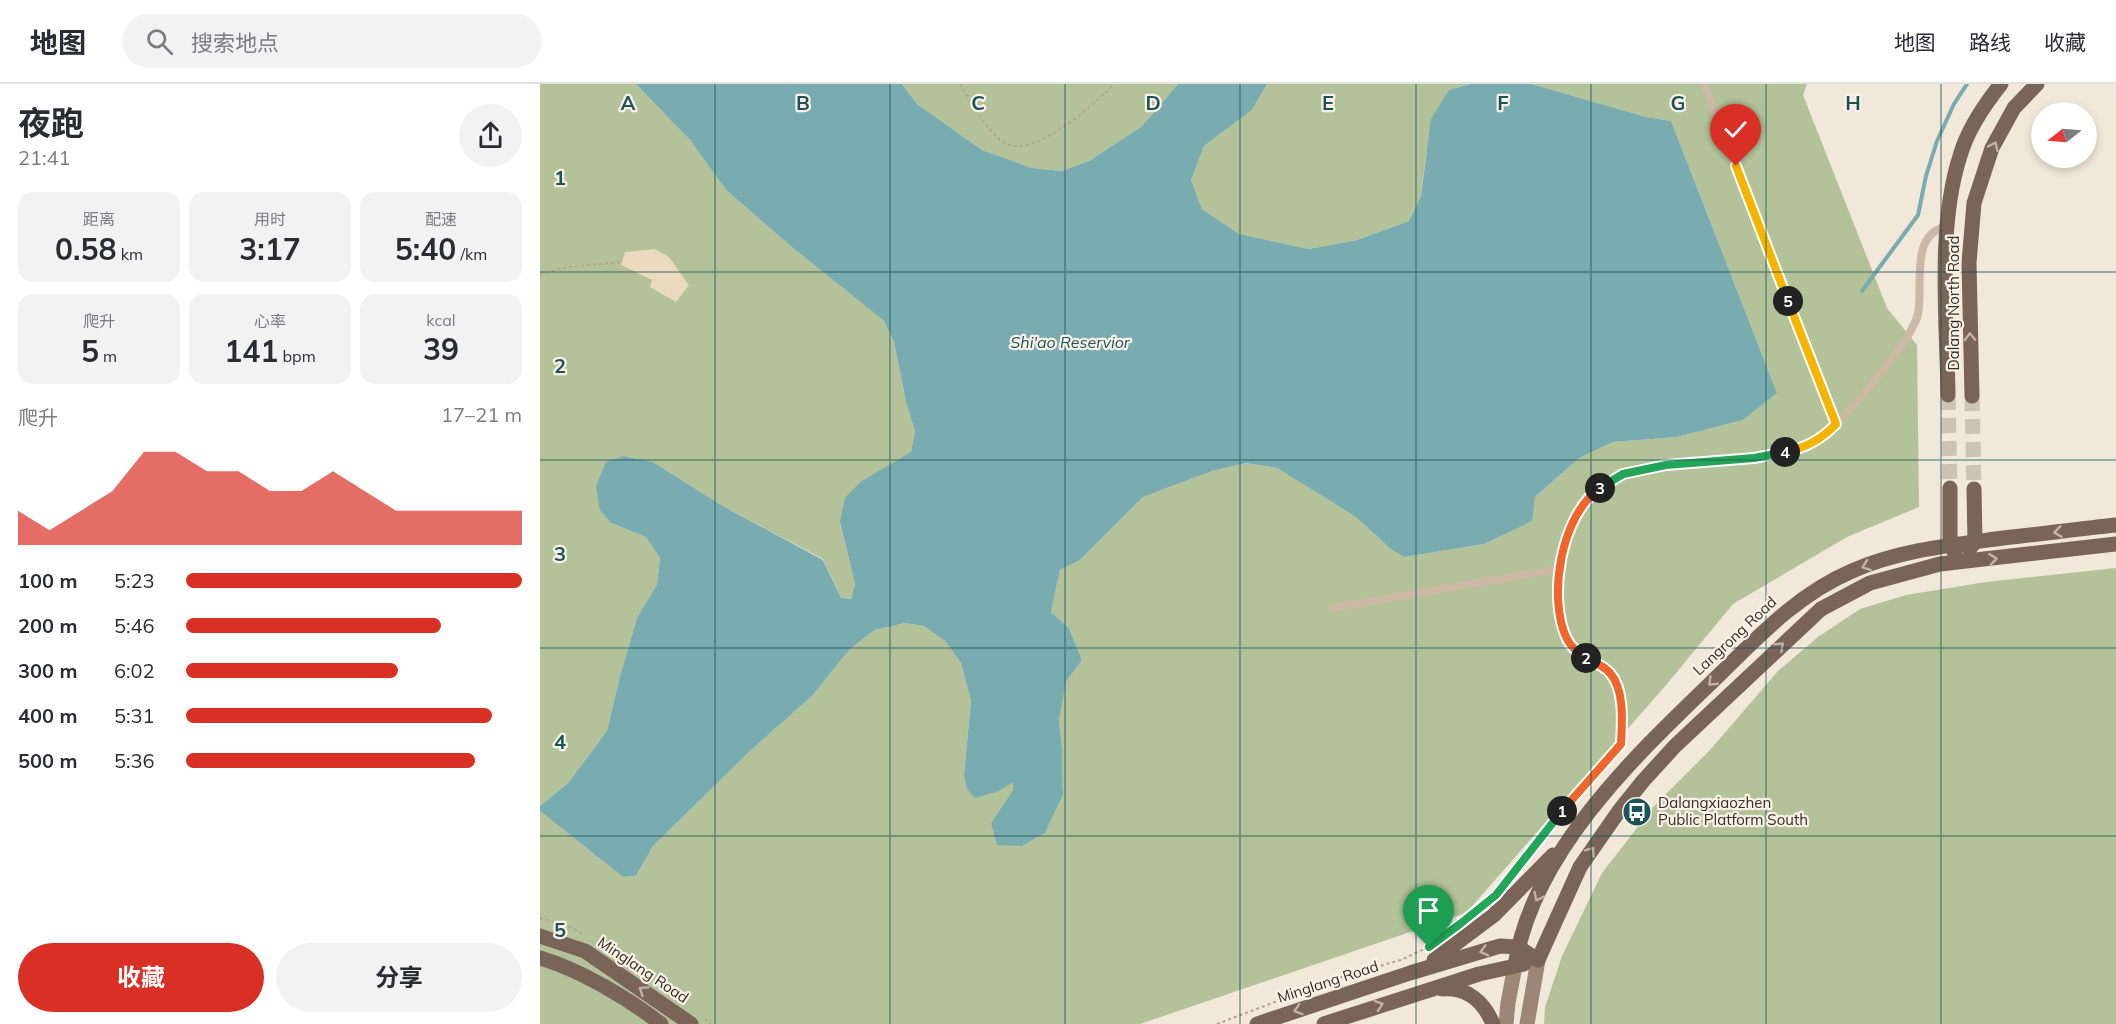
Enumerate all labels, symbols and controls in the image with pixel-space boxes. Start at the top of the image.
search box [122,14,542,68]
text: 地图 [30,25,86,60]
icon: search [143,25,176,58]
text: 搜索地点 [191,29,279,57]
text: 地图 [1894,29,1936,55]
text: 路线 [1969,29,2011,55]
text: 收藏 [2044,29,2086,55]
text: A [621,90,636,115]
text: B [796,90,810,115]
text: C [971,90,985,115]
text: D [1145,90,1161,115]
text: E [1322,90,1334,115]
text: F [1497,90,1509,115]
text: G [1671,90,1685,115]
text: H [1845,90,1861,115]
text: 夜跑 [18,102,84,143]
north arrow [2031,102,2097,168]
map controls [2031,102,2097,168]
button: share [459,104,522,167]
pin [1710,104,1761,166]
icon: check [1719,113,1752,146]
one-way arrow [1987,141,1999,152]
text: 21:41 [18,145,71,170]
text: 1 [554,165,566,190]
text: 距离 [83,209,115,229]
text: 用时 [254,209,286,229]
text: 配速 [425,209,457,229]
text: 0.58 [55,230,116,268]
text: 3:17 [239,230,301,268]
text: 5:40 [395,230,456,268]
street label: Dalang North Road [1944,236,1963,370]
text: km [116,244,143,264]
text: /km [456,244,487,264]
pin: 5 [1773,286,1803,316]
text: 5 [1783,291,1793,311]
text: kcal [426,310,456,330]
text: 爬升 [83,311,115,331]
text: 心率 [254,311,286,331]
text: 39 [423,330,459,368]
text: 5 [81,332,99,370]
text: 141 [224,332,278,370]
water label: Shi'ao Reservior [1010,332,1131,352]
one-way arrow [1964,333,1977,342]
text: m [99,346,117,366]
text: bpm [278,346,316,366]
text: 2 [554,353,566,378]
text: 17–21 m [441,402,522,427]
text: 爬升 [18,405,58,430]
pin: 4 [1770,437,1800,467]
text: 4 [1780,442,1790,462]
pin: 3 [1585,473,1615,503]
text: 3 [1595,478,1605,498]
one-way arrow [2053,525,2062,538]
text: 3 [554,541,566,566]
one-way arrow [1988,553,1998,566]
one-way arrow [1862,558,1872,571]
text: 100 m [18,568,77,593]
text: 5:23 [114,568,155,593]
street label: Langrong Road [1689,592,1780,679]
text: 200 m [18,613,77,638]
text: 5:46 [114,613,155,638]
one-way arrow [1773,642,1783,653]
pin: 2 [1571,643,1601,673]
text: 2 [1581,648,1591,668]
text: 300 m [18,658,77,683]
text: 6:02 [114,658,155,683]
one-way arrow [1709,674,1720,685]
text: 400 m [18,703,77,728]
text: 5:31 [114,703,155,728]
text: 4 [554,729,566,754]
text: 500 m [18,748,77,773]
text: 5:36 [114,748,155,773]
place label: Dalangxiaozhen Public Platform South [1658,793,1808,829]
pin: 1 [1547,796,1577,826]
bus stop icon: Dalangxiaozhen Public Platform South [1621,796,1653,828]
text: 1 [1557,801,1567,821]
one-way arrow [1584,846,1595,857]
pin [1403,885,1454,947]
one-way arrow [1533,891,1545,902]
icon: arrive [1412,894,1445,927]
text: 5 [554,917,566,942]
street label: Minglang Road [594,932,692,1007]
button: 收藏 [18,943,264,1012]
button: 分享 [276,943,522,1012]
one-way arrow [1479,943,1489,956]
street label: Minglang Road [1275,956,1381,1007]
one-way arrow [638,986,649,997]
one-way arrow [1373,1000,1384,1012]
one-way arrow [1293,1003,1304,1016]

